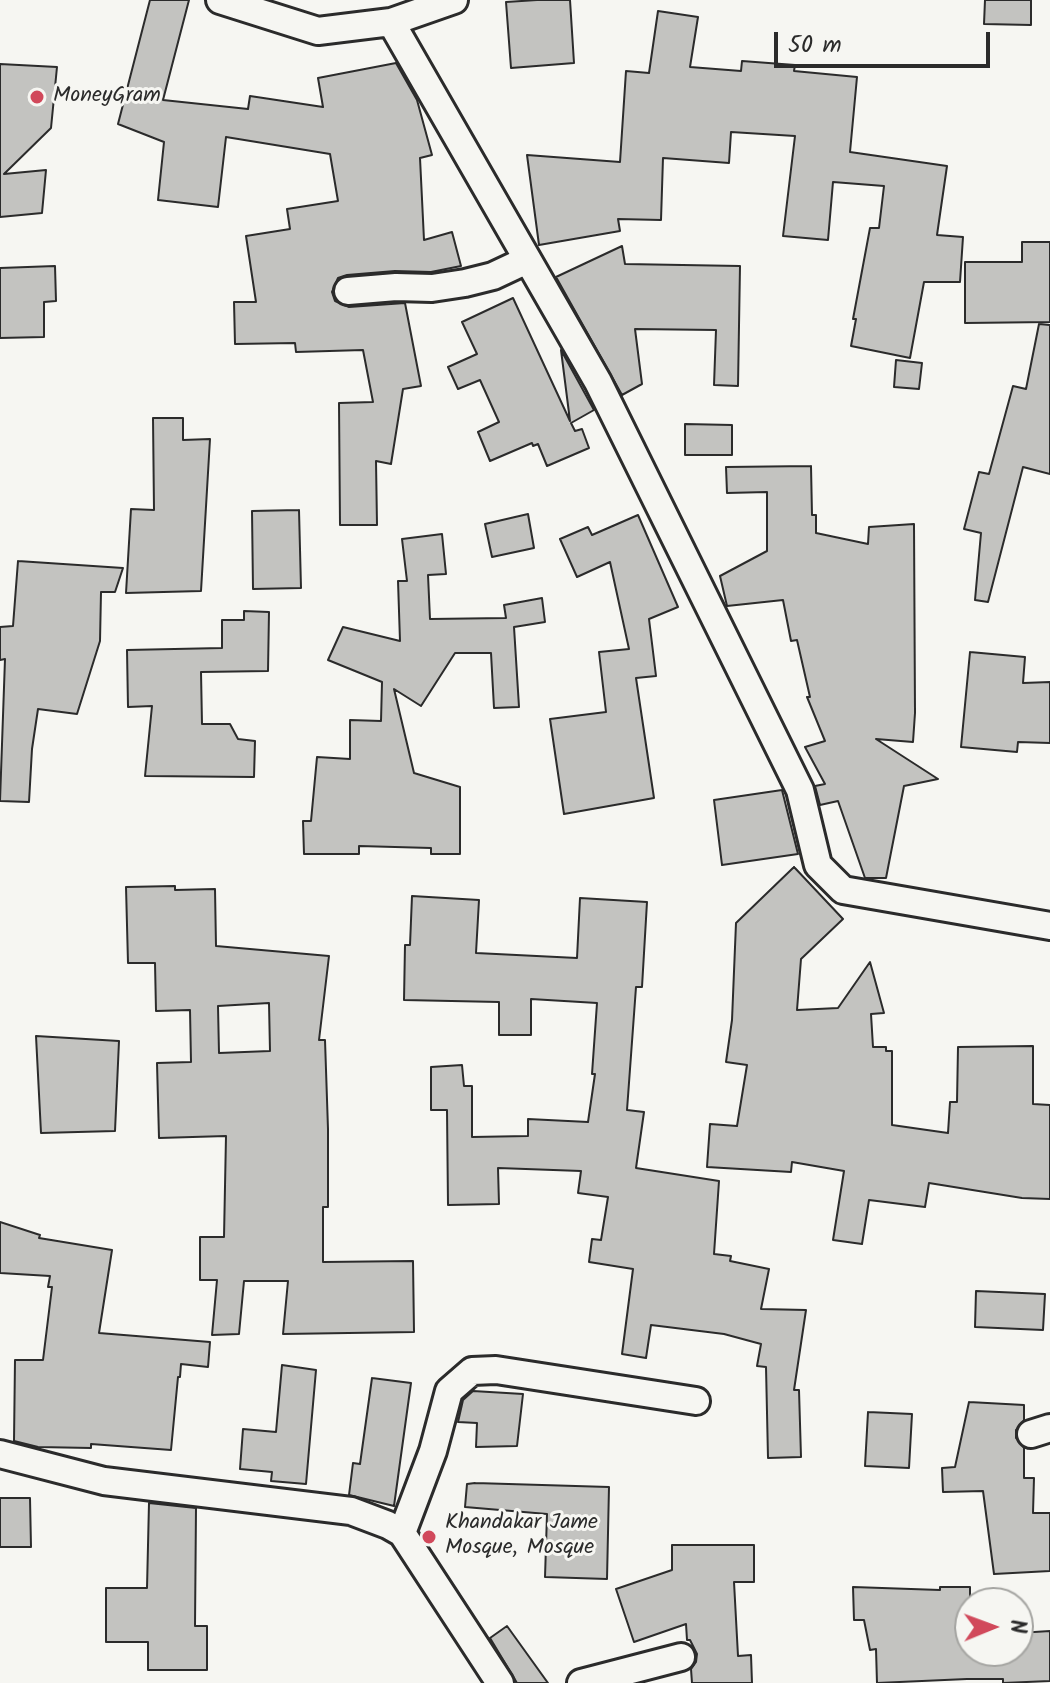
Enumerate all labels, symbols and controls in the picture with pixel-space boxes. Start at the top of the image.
scale bar [778,16,994,66]
text: 50 m [788,26,842,65]
place label: MoneyGram [53,84,161,110]
marker: MoneyGram [28,88,46,106]
place label: Khandakar Jame Mosque, Mosque [445,1511,598,1562]
marker: Khandakar Jame Mosque, Mosque [420,1528,438,1546]
north arrow [954,1587,1034,1667]
text: N [999,1619,1034,1634]

